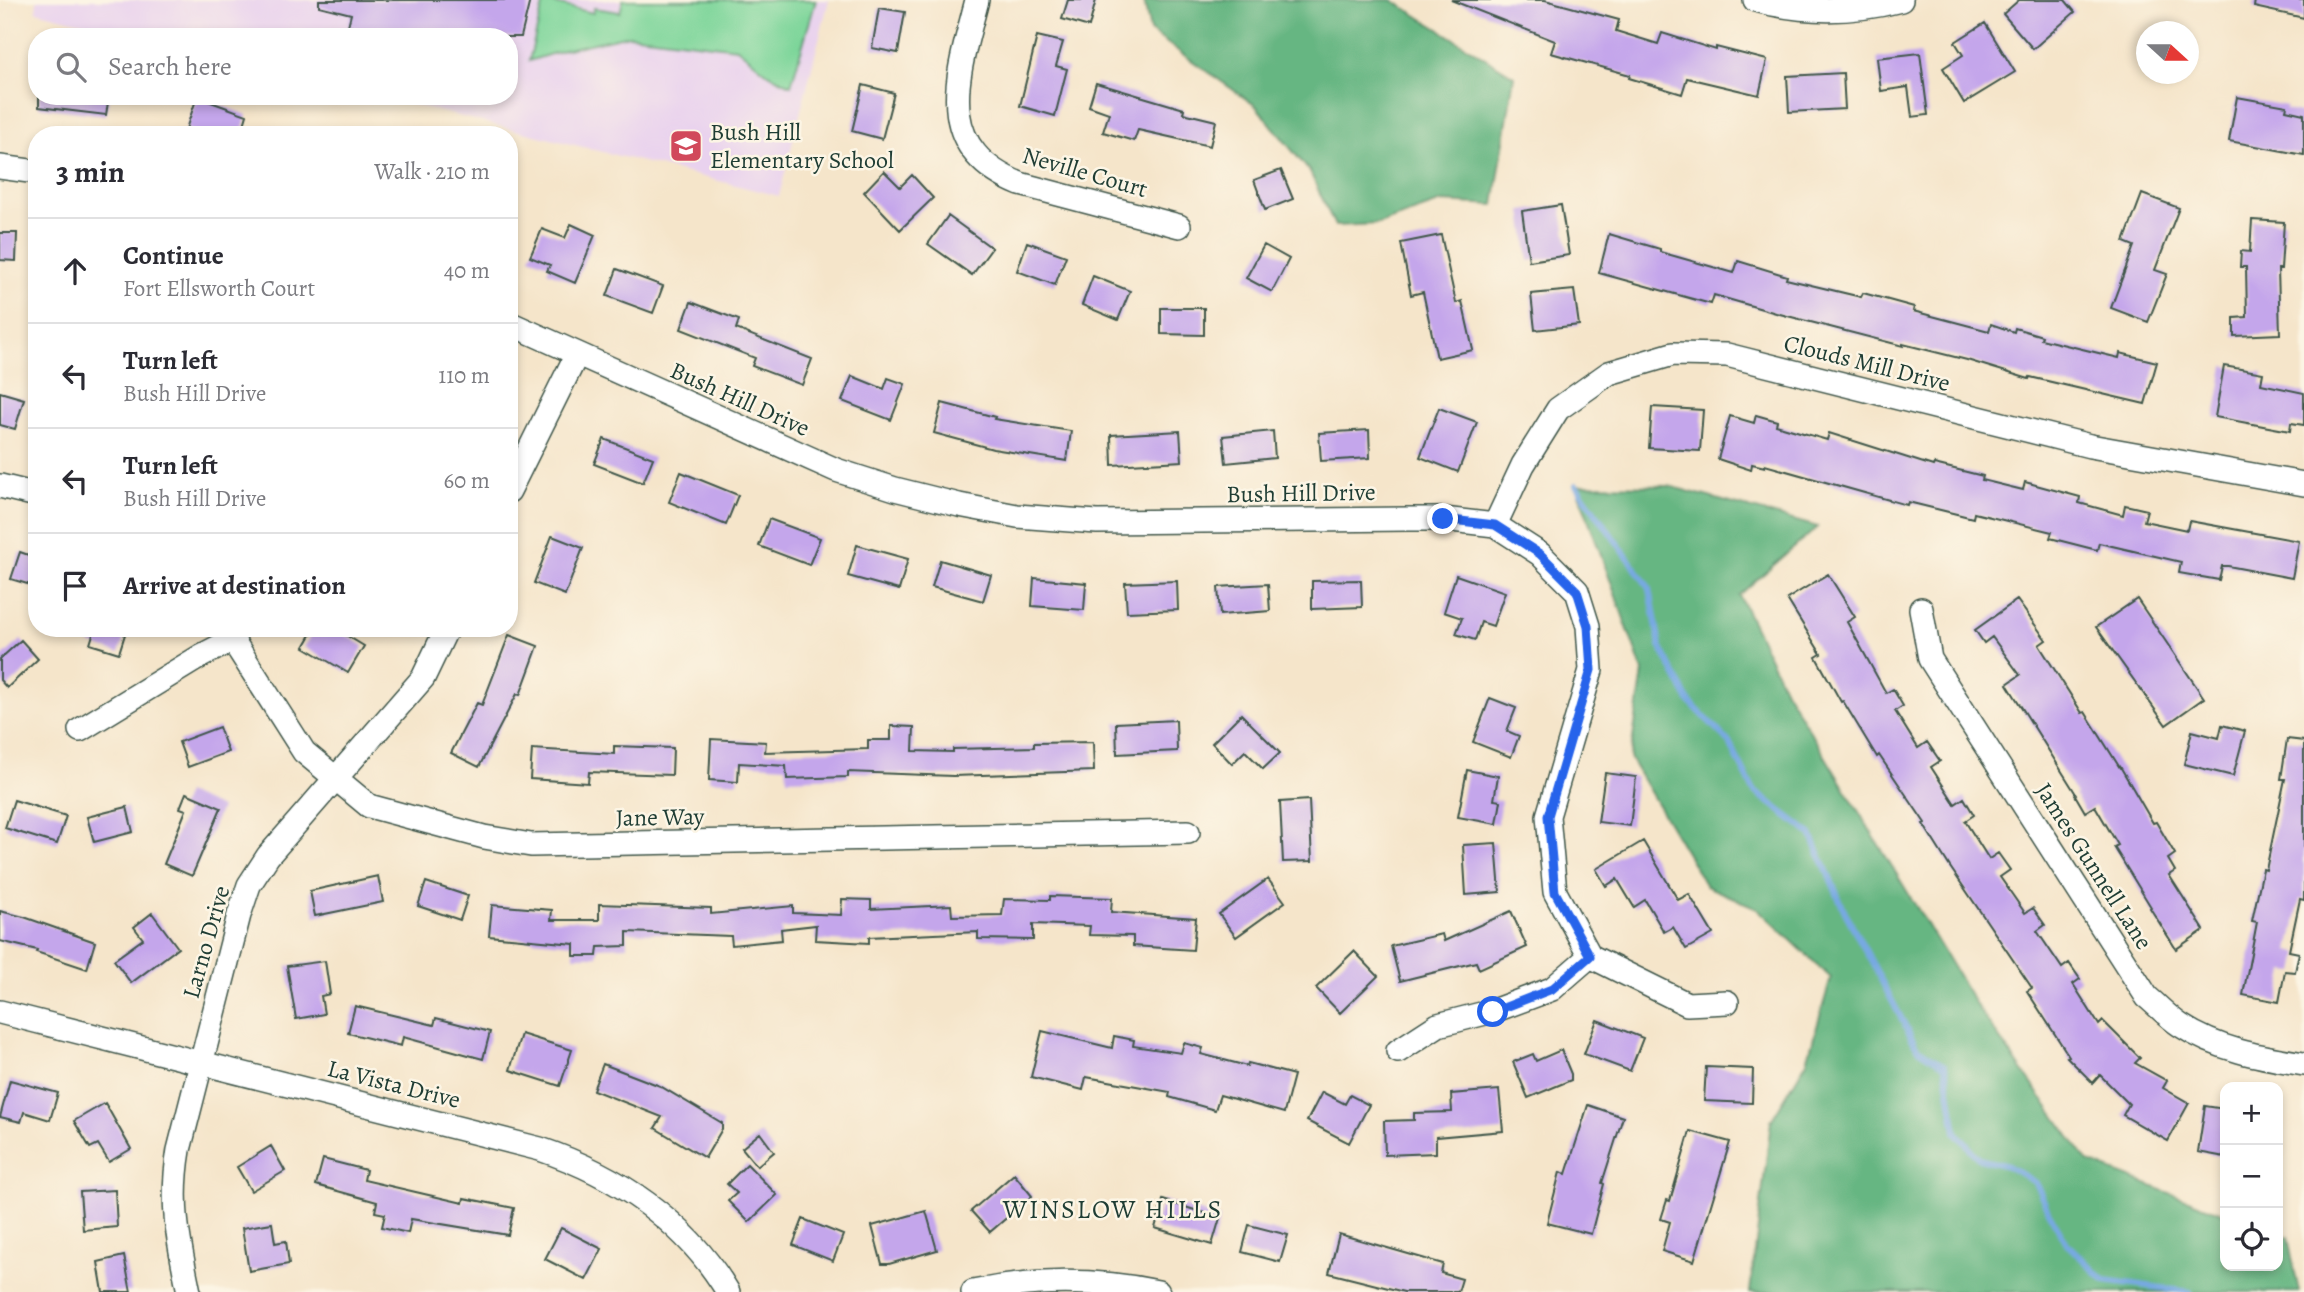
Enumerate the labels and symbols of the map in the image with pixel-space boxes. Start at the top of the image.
north arrow [2136,21,2199,84]
place label: Bush Hill Elementary School [710,116,894,176]
school or university icon: Bush Hill Elementary School [667,127,705,165]
street label: Neville Court [1019,139,1151,205]
street label: Clouds Mill Drive [1781,327,1953,399]
street label: Bush Hill Drive [665,354,815,444]
street label: Bush Hill Drive [1226,476,1376,510]
route end [1427,503,1458,534]
street label: James Gunnell Lane [2028,776,2160,956]
street label: Jane Way [615,800,705,834]
street label: Larno Drive [175,882,237,1002]
route start [1477,996,1508,1027]
street label: La Vista Drive [324,1052,464,1116]
district label: WINSLOW HILLS [1002,1192,1223,1227]

